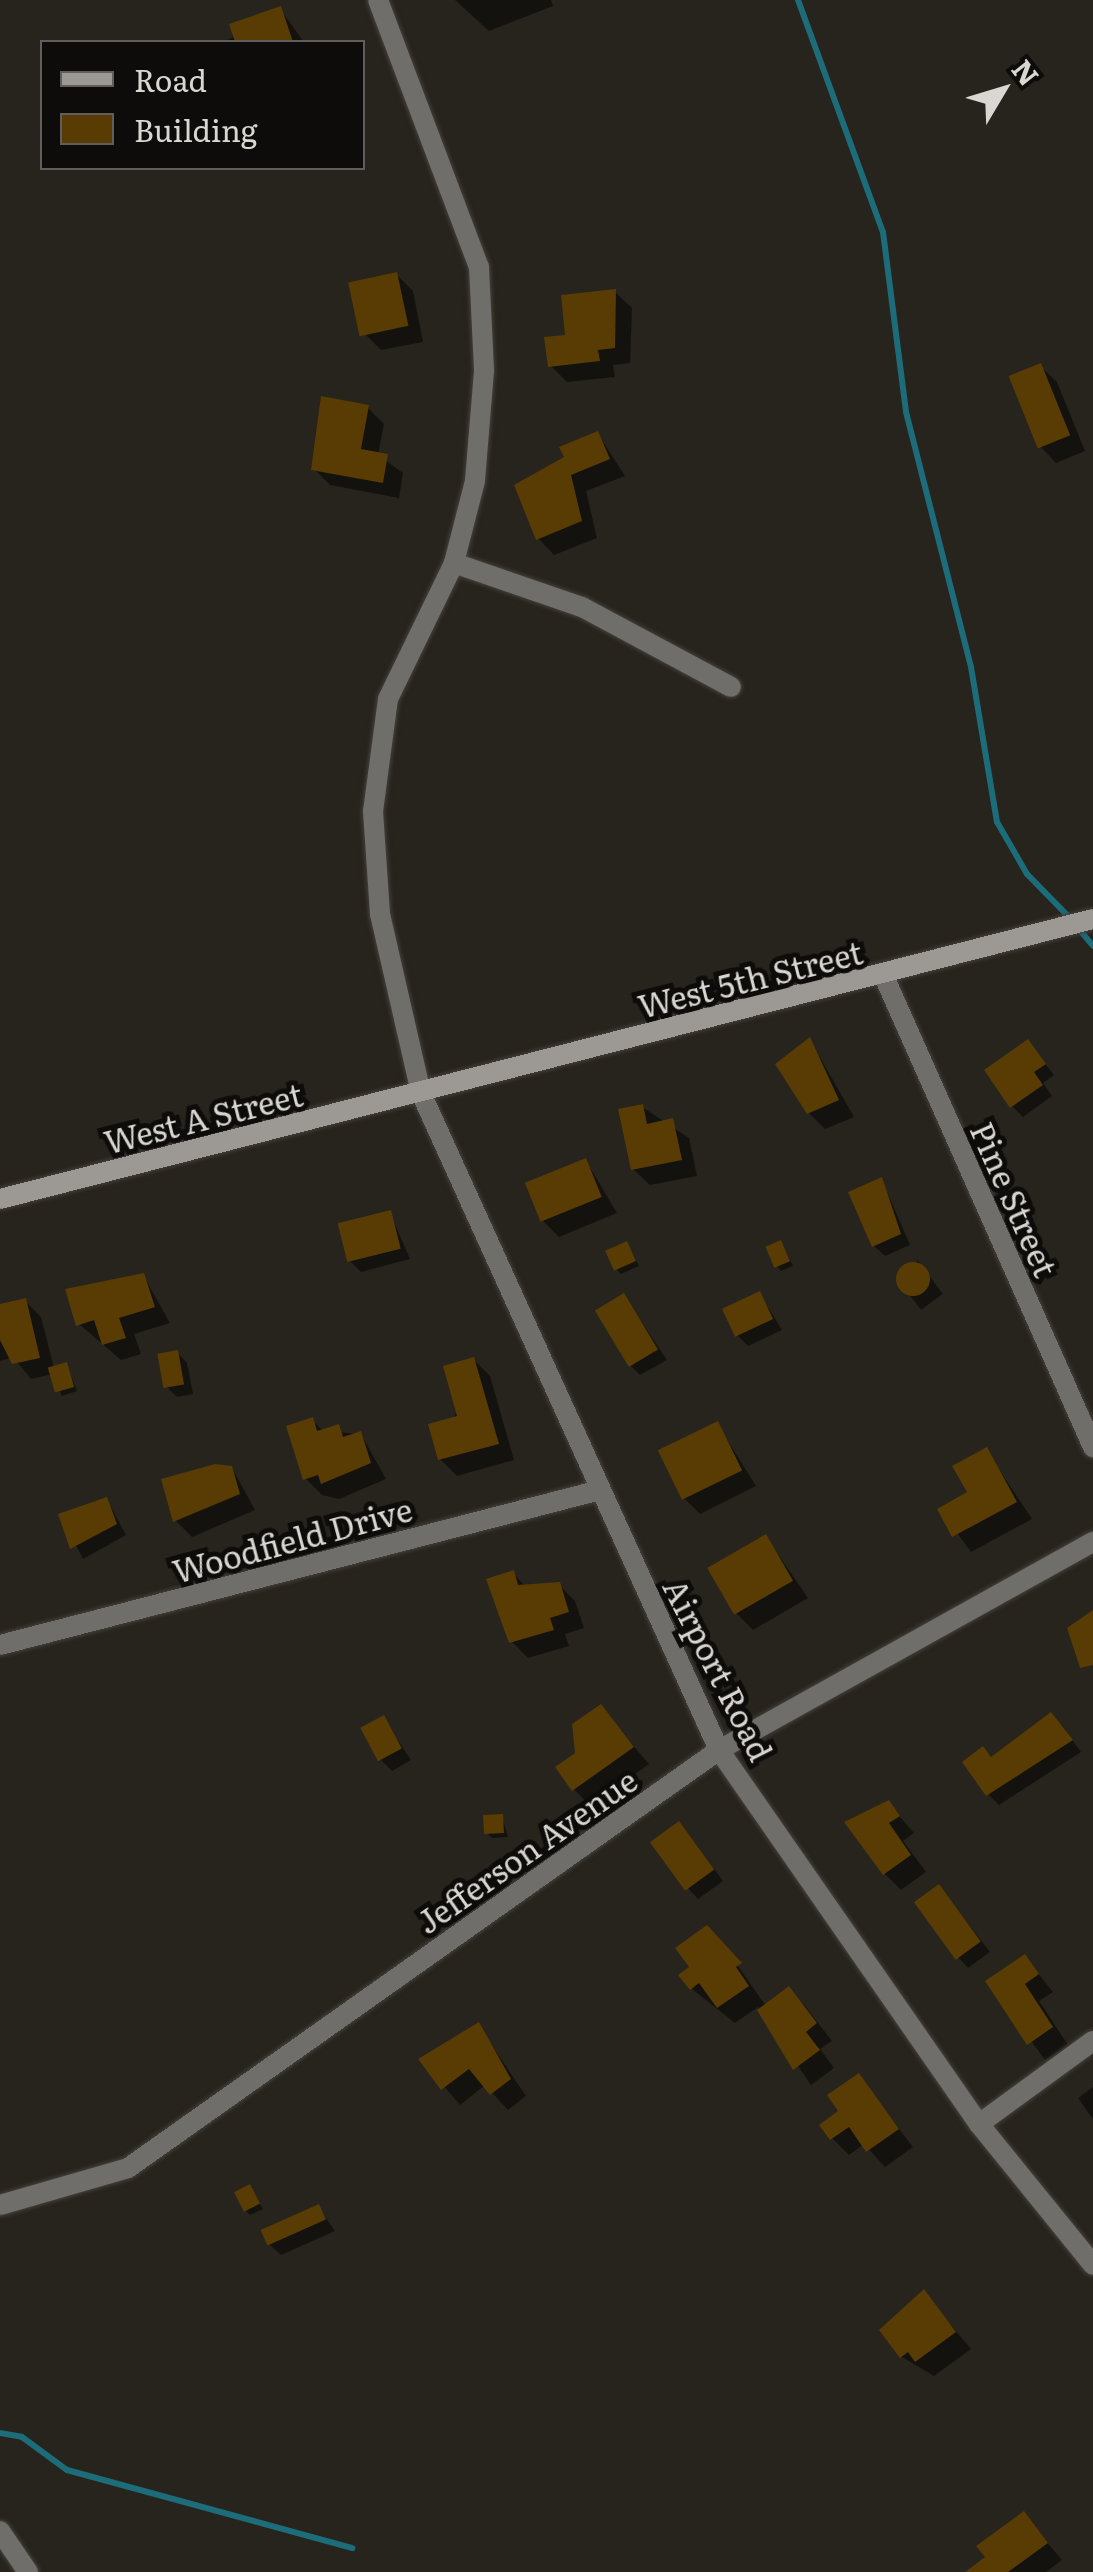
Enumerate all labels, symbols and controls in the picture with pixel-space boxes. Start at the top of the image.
legend [40,40,365,170]
north arrow [953,40,1053,140]
text: N [1003,49,1050,94]
text: Road [134,57,207,101]
text: Building [134,107,258,151]
street label: West 5th Street [634,932,866,1024]
street label: West A Street [100,1074,306,1160]
street label: Pine Street [964,1116,1066,1282]
street label: Woodfield Drive [168,1489,416,1589]
street label: Airport Road [657,1571,781,1767]
street label: Jefferson Avenue [408,1760,644,1940]

